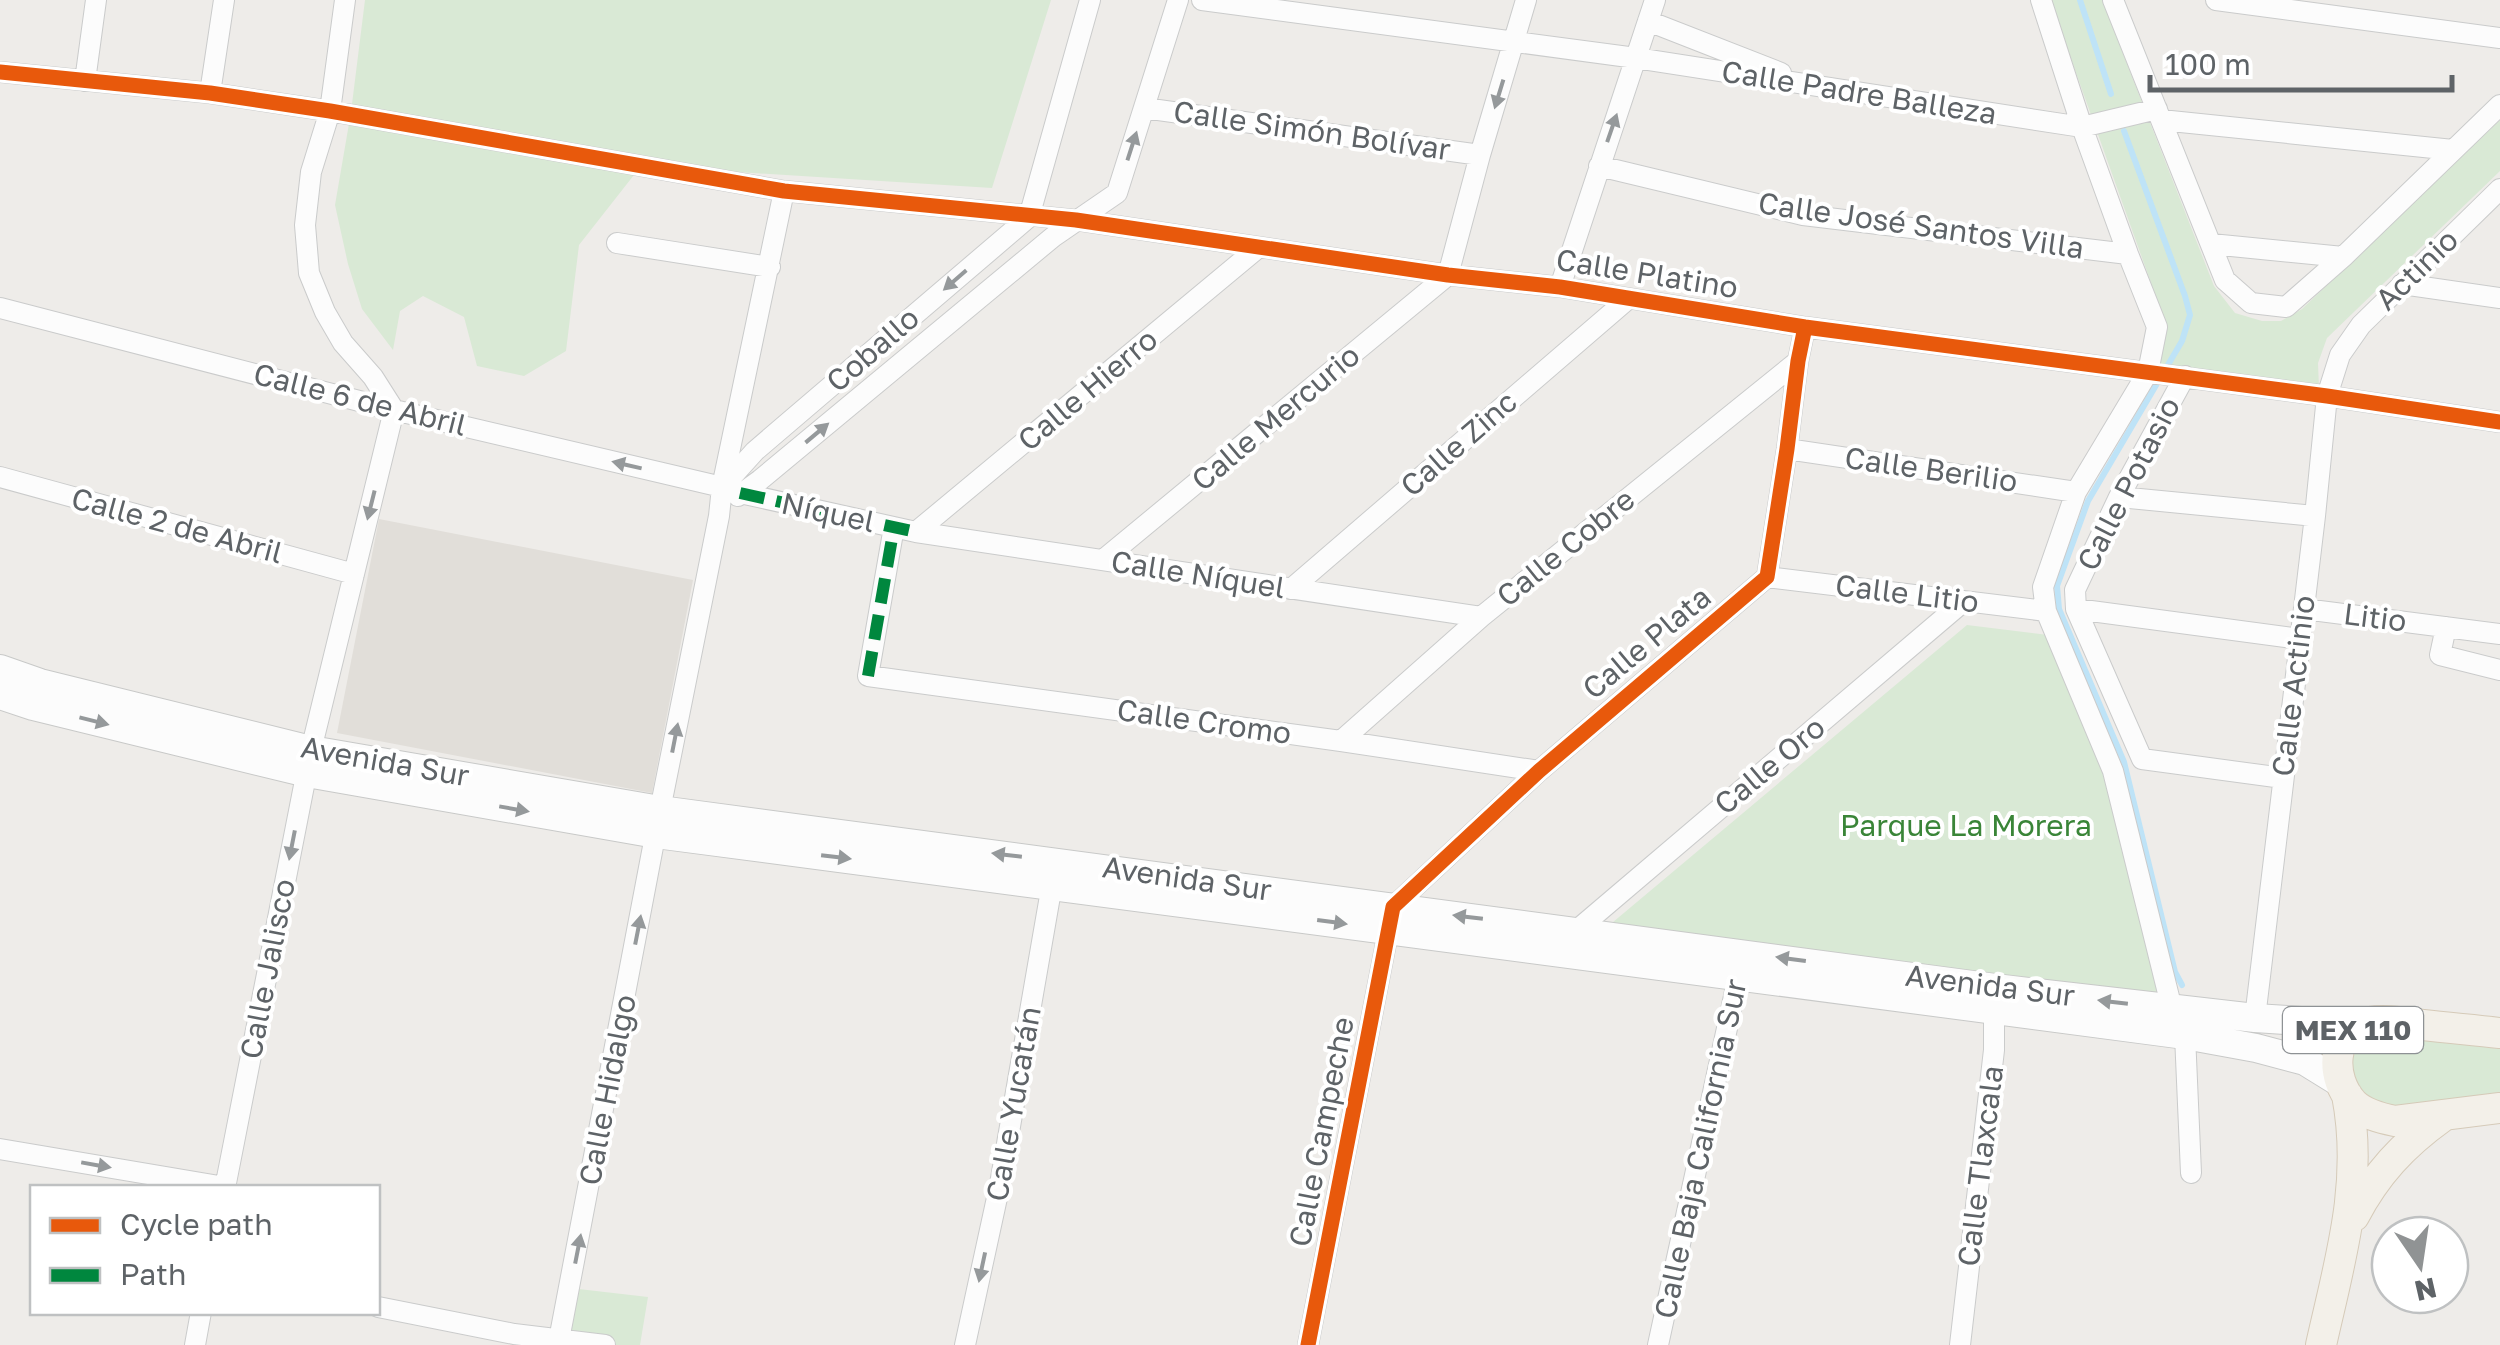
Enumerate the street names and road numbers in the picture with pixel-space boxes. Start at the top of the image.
street label: Calle Padre Balleza [1719,53,1999,132]
street label: Calle Simón Bolívar [1171,93,1453,167]
street label: Calle José Santos Villa [1756,184,2086,266]
street label: Actinio [2368,221,2465,317]
street label: Calle Platino [1554,241,1741,305]
street label: Coballo [819,299,926,399]
street label: Calle Hierro [1010,321,1164,458]
street label: Calle Mercurio [1184,337,1367,498]
street label: Calle 6 de Abril [250,355,470,443]
street label: Calle Zinc [1393,383,1524,503]
street label: Calle Potasio [2069,391,2187,576]
street label: Calle Berilio [1842,439,2020,499]
street label: Calle 2 de Abril [68,480,287,571]
street label: Calle Cobre [1489,481,1642,614]
street label: Níquel [778,485,878,539]
street label: Calle Níquel [1109,542,1288,606]
street label: Calle Litio [1833,566,1981,620]
street label: Calle Plata [1575,578,1718,706]
street label: Calle Actinio [2264,593,2322,778]
street label: Litio [2342,595,2409,639]
street label: Calle Cromo [1115,691,1294,751]
street label: Calle Oro [1707,709,1832,822]
street label: Avenida Sur [298,728,472,794]
street label: Avenida Sur [1100,848,1274,908]
street label: Calle Jalisco [232,876,302,1062]
street label: Avenida Sur [1903,957,2077,1013]
street label: Calle Baja California Sur [1646,976,1754,1322]
street label: Calle Hidalgo [571,992,643,1188]
street label: Calle Yucatán [978,1004,1048,1204]
road number: MEX 110 [2283,1007,2423,1053]
street label: Calle Campeche [1281,1014,1361,1250]
street label: Calle Tlaxcala [1950,1063,2010,1268]

